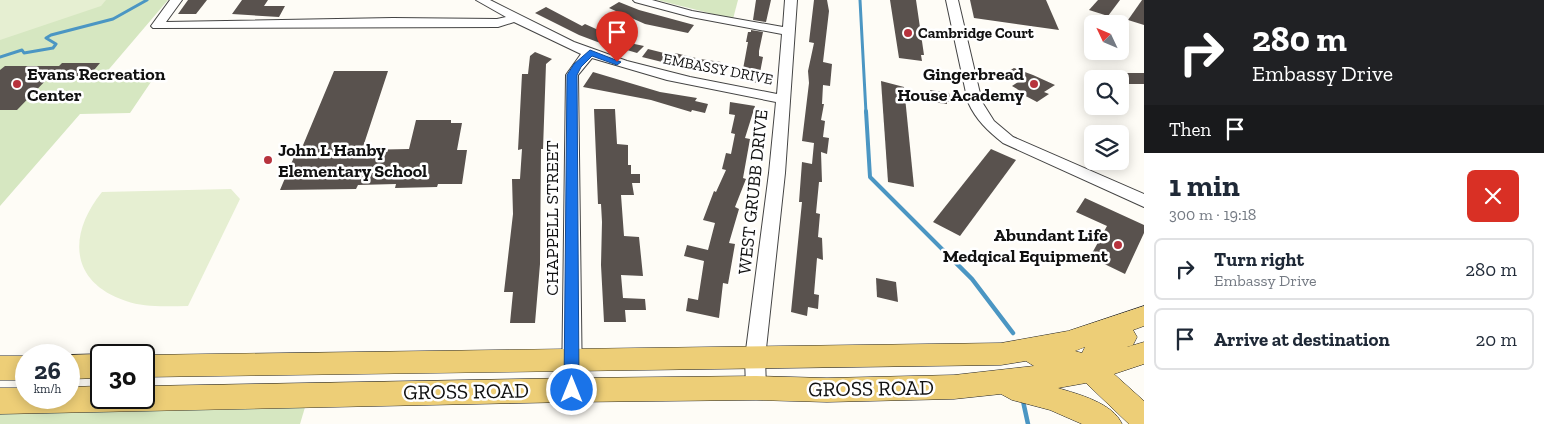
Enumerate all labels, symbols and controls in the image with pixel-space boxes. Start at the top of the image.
pin [596,11,638,62]
north arrow [1084,15,1129,60]
map controls [1084,15,1129,170]
icon: arrive [603,18,631,46]
text: 280 m [1252,18,1347,60]
icon: right [1169,20,1234,85]
place label: Cambridge Court [918,24,1035,42]
marker: Cambridge Court [902,27,914,39]
street label: EMBASSY DRIVE [661,50,775,89]
text: Embassy Drive [1252,60,1393,87]
place label: Evans Recreation Center [27,63,166,106]
place label: Gingerbread House Academy [897,63,1025,106]
button: search [1084,70,1129,115]
marker: Evans Recreation Center [11,78,23,90]
marker: Gingerbread House Academy [1028,78,1040,90]
street label: WEST GRUBB DRIVE [733,108,773,276]
icon: arrive [1221,115,1249,143]
text: Then [1169,118,1211,141]
button: layers [1084,125,1129,170]
place label: John L Hanby Elementary School [278,139,427,182]
street label: CHAPPELL STREET [541,140,563,296]
marker: John L Hanby Elementary School [262,154,274,166]
text: 1 min [1169,168,1240,204]
button: close [1467,170,1519,222]
text: 300 m · 19:18 [1169,205,1256,224]
place label: Abundant Life Medqical Equipment [943,224,1109,267]
marker: Abundant Life Medqical Equipment [1112,239,1124,251]
text: Turn right [1214,248,1304,271]
icon: right [1171,255,1199,283]
text: 280 m [1465,258,1517,281]
text: Embassy Drive [1214,271,1317,290]
icon: arrive [1171,325,1199,353]
text: Arrive at destination [1214,328,1390,351]
text: 20 m [1476,328,1517,351]
speed limit sign: 30 [90,344,155,409]
text: 26 [34,355,61,385]
position arrow [545,363,597,415]
street label: GROSS ROAD [808,374,934,402]
street label: GROSS ROAD [403,377,529,405]
text: km/h [34,382,61,396]

